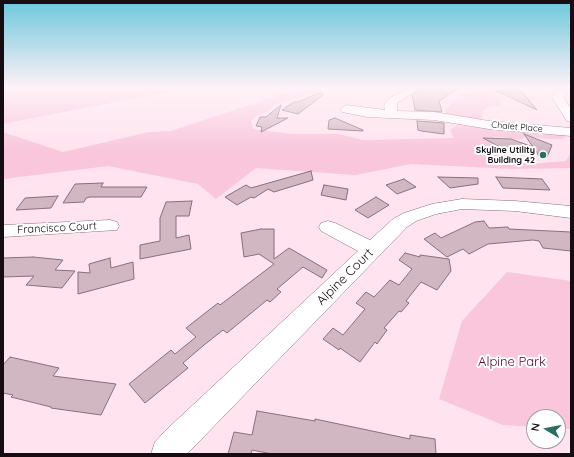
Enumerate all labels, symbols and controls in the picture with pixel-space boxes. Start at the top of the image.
street label: Chalet Place [491,119,543,135]
place label: Skyline Utility Building 42 [476,145,535,166]
marker: Skyline Utility Building 42 [538,150,548,160]
street label: Francisco Court [17,219,97,237]
street label: Alpine Court [313,245,377,309]
park label: Alpine Park [478,354,546,370]
north arrow [526,409,566,449]
text: N [528,422,543,432]

